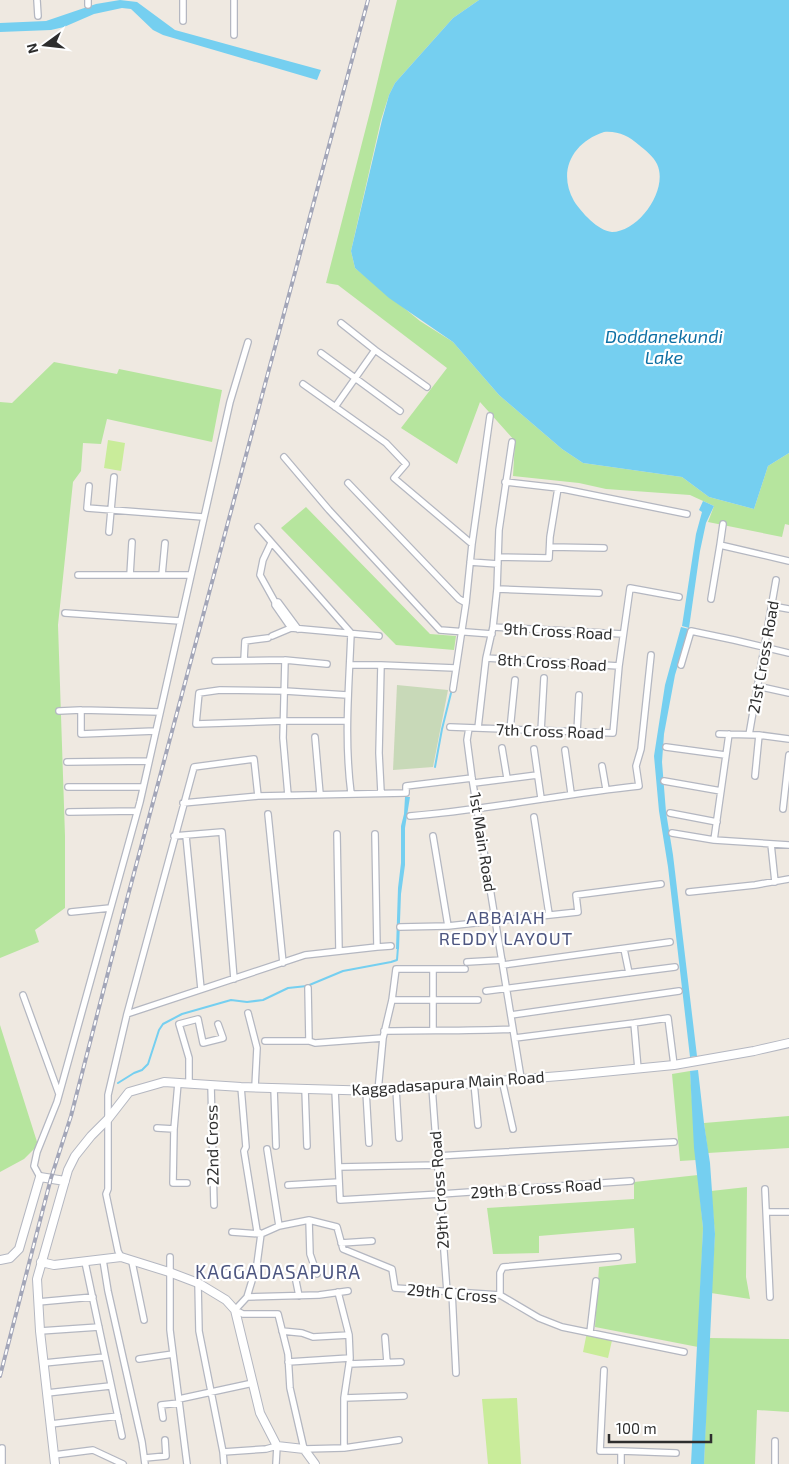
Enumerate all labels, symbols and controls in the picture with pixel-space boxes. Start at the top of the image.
north arrow [20,20,70,70]
text: N [22,41,41,56]
water label: Doddanekundi Lake [605,325,723,368]
street label: 21st Cross Road [743,599,782,715]
street label: 9th Cross Road [503,618,613,643]
street label: 8th Cross Road [497,649,607,674]
street label: 7th Cross Road [496,719,604,742]
street label: 1st Main Road [466,791,501,893]
district label: ABBAIAH REDDY LAYOUT [439,906,573,949]
street label: Kaggadasapura Main Road [351,1066,545,1099]
street label: 22nd Cross [201,1104,222,1186]
street label: 29th Cross Road [425,1130,452,1250]
street label: 29th B Cross Road [470,1173,602,1202]
district label: KAGGADASAPURA [195,1260,361,1283]
street label: 29th C Cross [406,1279,498,1306]
scale bar [609,1412,712,1444]
text: 100 m [616,1419,657,1437]

